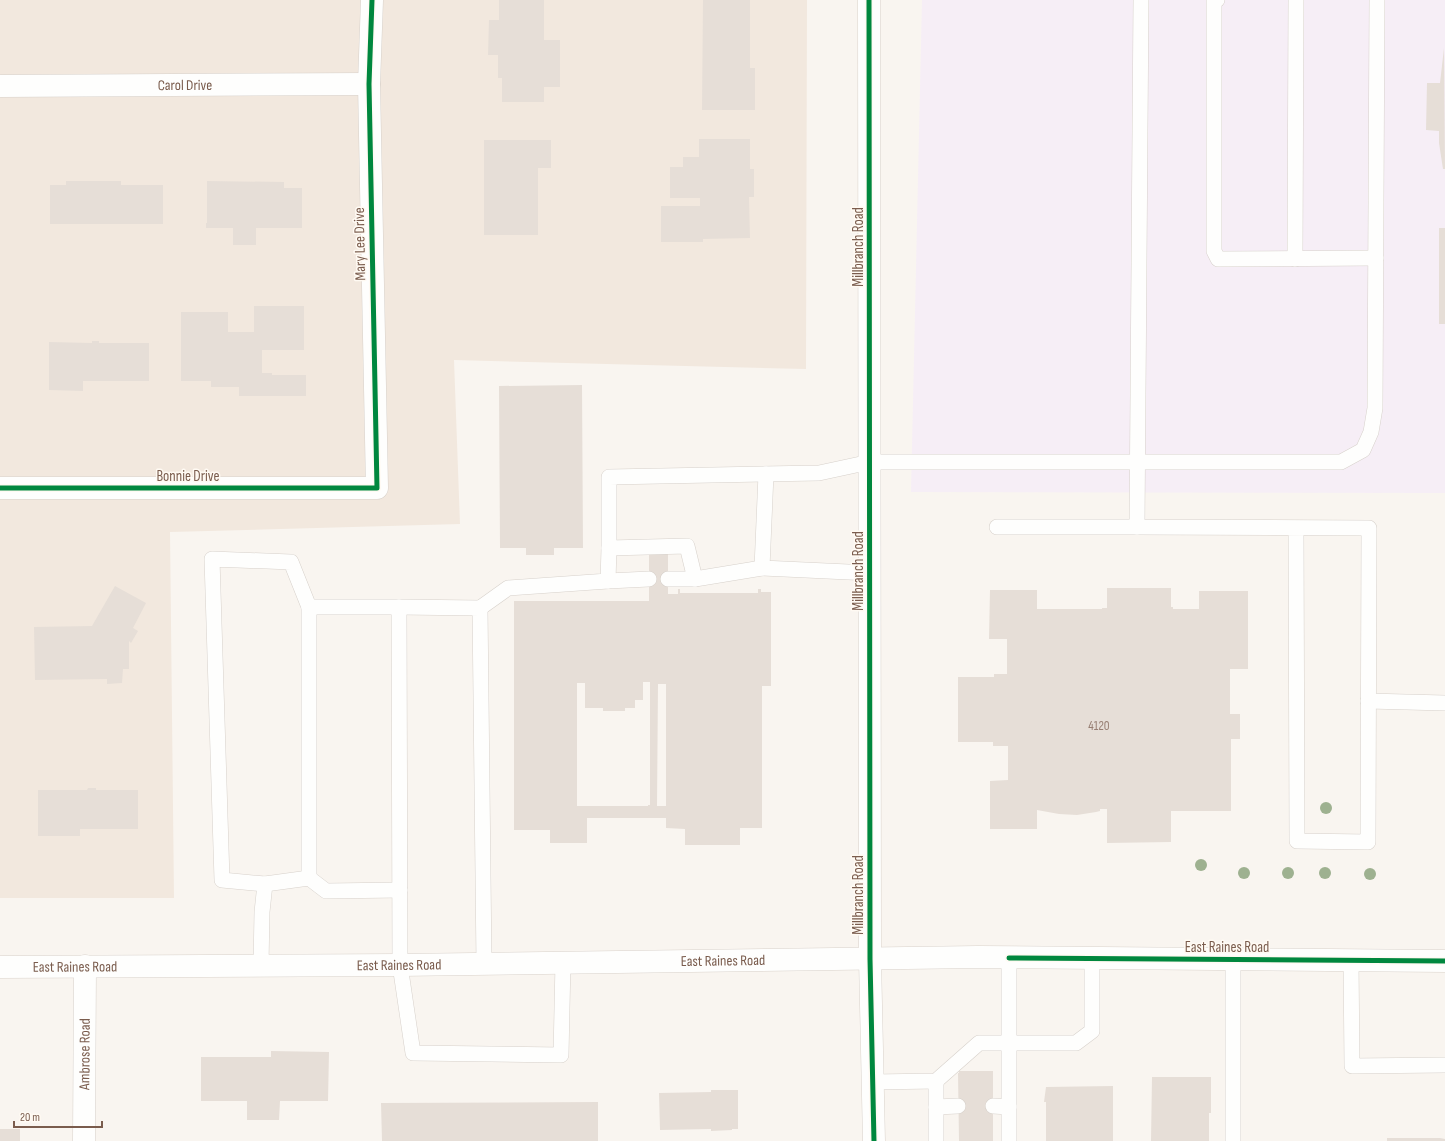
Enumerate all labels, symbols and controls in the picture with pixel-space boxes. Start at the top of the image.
street label: Carol Drive [158,75,212,95]
street label: Mary Lee Drive [350,207,370,281]
street label: Millbranch Road [849,207,868,287]
street label: Bonnie Drive [156,467,220,486]
street label: Millbranch Road [849,531,868,611]
house number: 4120 [1088,718,1110,734]
street label: Millbranch Road [849,855,868,935]
street label: East Raines Road [1185,938,1269,957]
street label: East Raines Road [680,950,765,971]
street label: East Raines Road [357,955,441,975]
street label: East Raines Road [33,957,117,976]
street label: Ambrose Road [75,1018,94,1091]
scale bar [14,1103,102,1129]
text: 20 m [20,1110,40,1125]

